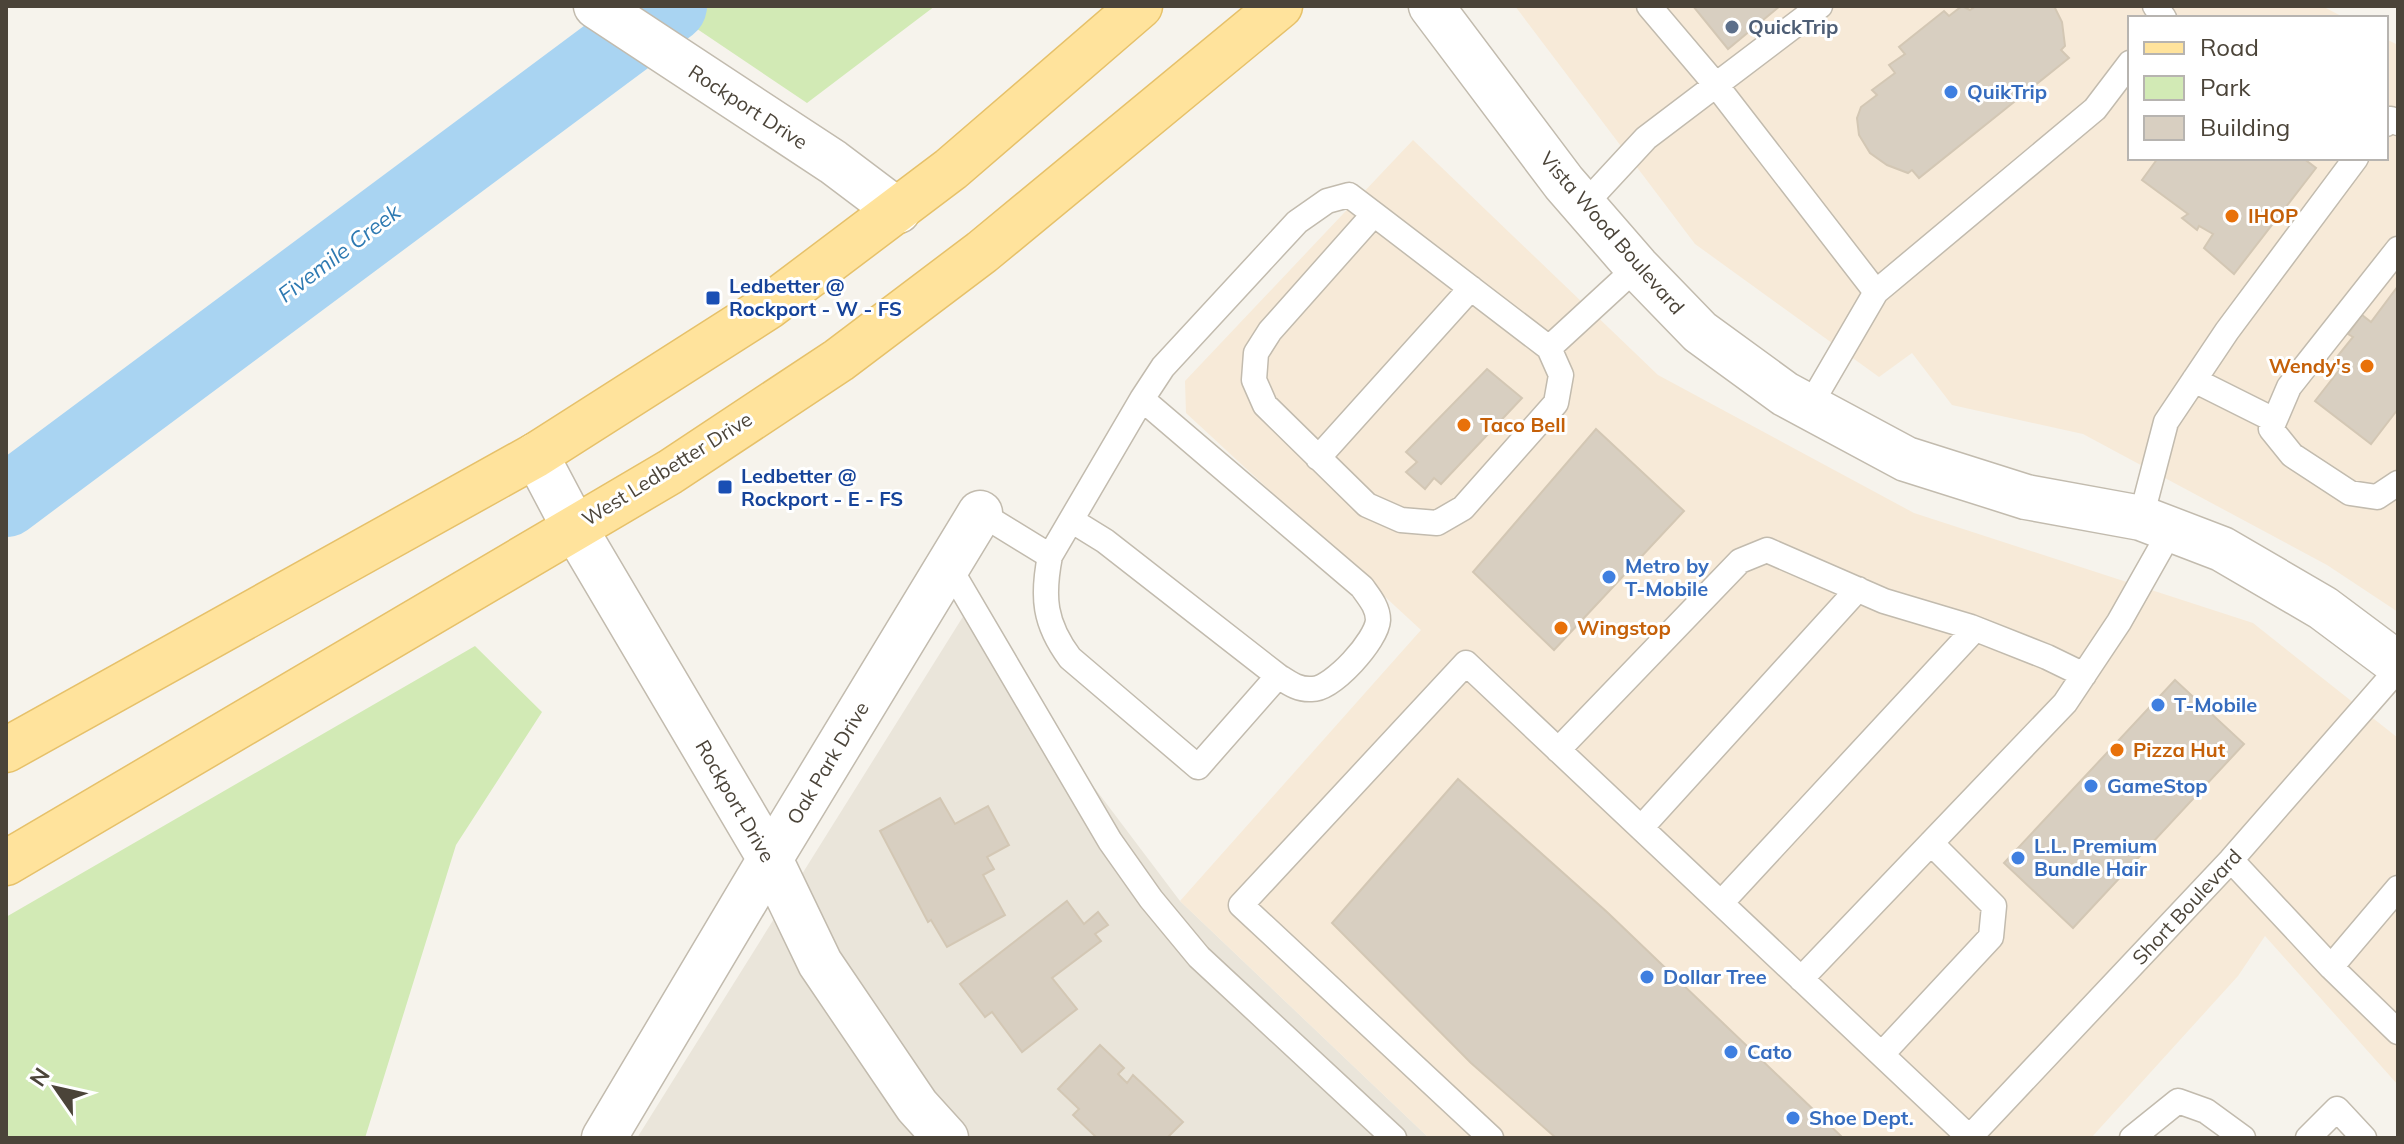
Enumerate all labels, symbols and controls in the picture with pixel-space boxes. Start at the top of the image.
place label: QuickTrip [1748,14,1838,39]
legend [2128,16,2388,160]
marker: QuickTrip [1723,18,1741,36]
text: Road [2200,32,2259,62]
street label: Rockport Drive [684,59,813,154]
text: Park [2200,72,2251,102]
place label: QuikTrip [1967,79,2047,104]
marker: QuikTrip [1942,83,1960,101]
text: Building [2200,112,2290,142]
street label: Vista Wood Boulevard [1535,146,1690,319]
water label: Fivemile Creek [272,197,407,308]
place label: IHOP [2248,203,2298,228]
marker: IHOP [2223,207,2241,225]
place label: Ledbetter @ Rockport - W - FS [729,273,902,321]
marker: Ledbetter @ Rockport - W - FS [704,289,722,307]
place label: Wendy's [2269,353,2351,378]
marker: Wendy's [2358,357,2376,375]
street label: West Ledbetter Drive [577,406,756,531]
place label: Taco Bell [1480,412,1566,437]
marker: Taco Bell [1455,416,1473,434]
place label: Ledbetter @ Rockport - E - FS [741,463,903,511]
marker: Ledbetter @ Rockport - E - FS [716,478,734,496]
place label: Metro by T-Mobile [1625,553,1709,601]
marker: Metro by T-Mobile [1600,568,1618,586]
place label: Wingstop [1577,615,1671,640]
marker: Wingstop [1552,619,1570,637]
place label: T-Mobile [2174,692,2257,717]
marker: T-Mobile [2149,696,2167,714]
street label: Oak Park Drive [781,697,874,829]
street label: Rockport Drive [690,735,781,866]
place label: Pizza Hut [2133,737,2226,762]
marker: Pizza Hut [2108,741,2126,759]
place label: GameStop [2107,773,2208,798]
marker: GameStop [2082,777,2100,795]
place label: L.L. Premium Bundle Hair [2034,833,2157,881]
street label: Short Boulevard [2127,844,2247,970]
marker: L.L. Premium Bundle Hair [2009,849,2027,867]
place label: Dollar Tree [1663,964,1767,989]
marker: Dollar Tree [1638,968,1656,986]
place label: Cato [1747,1039,1792,1064]
marker: Cato [1722,1043,1740,1061]
north arrow [16,1048,96,1128]
text: N [23,1062,56,1092]
place label: Shoe Dept. [1809,1105,1914,1130]
marker: Shoe Dept. [1784,1109,1802,1127]

